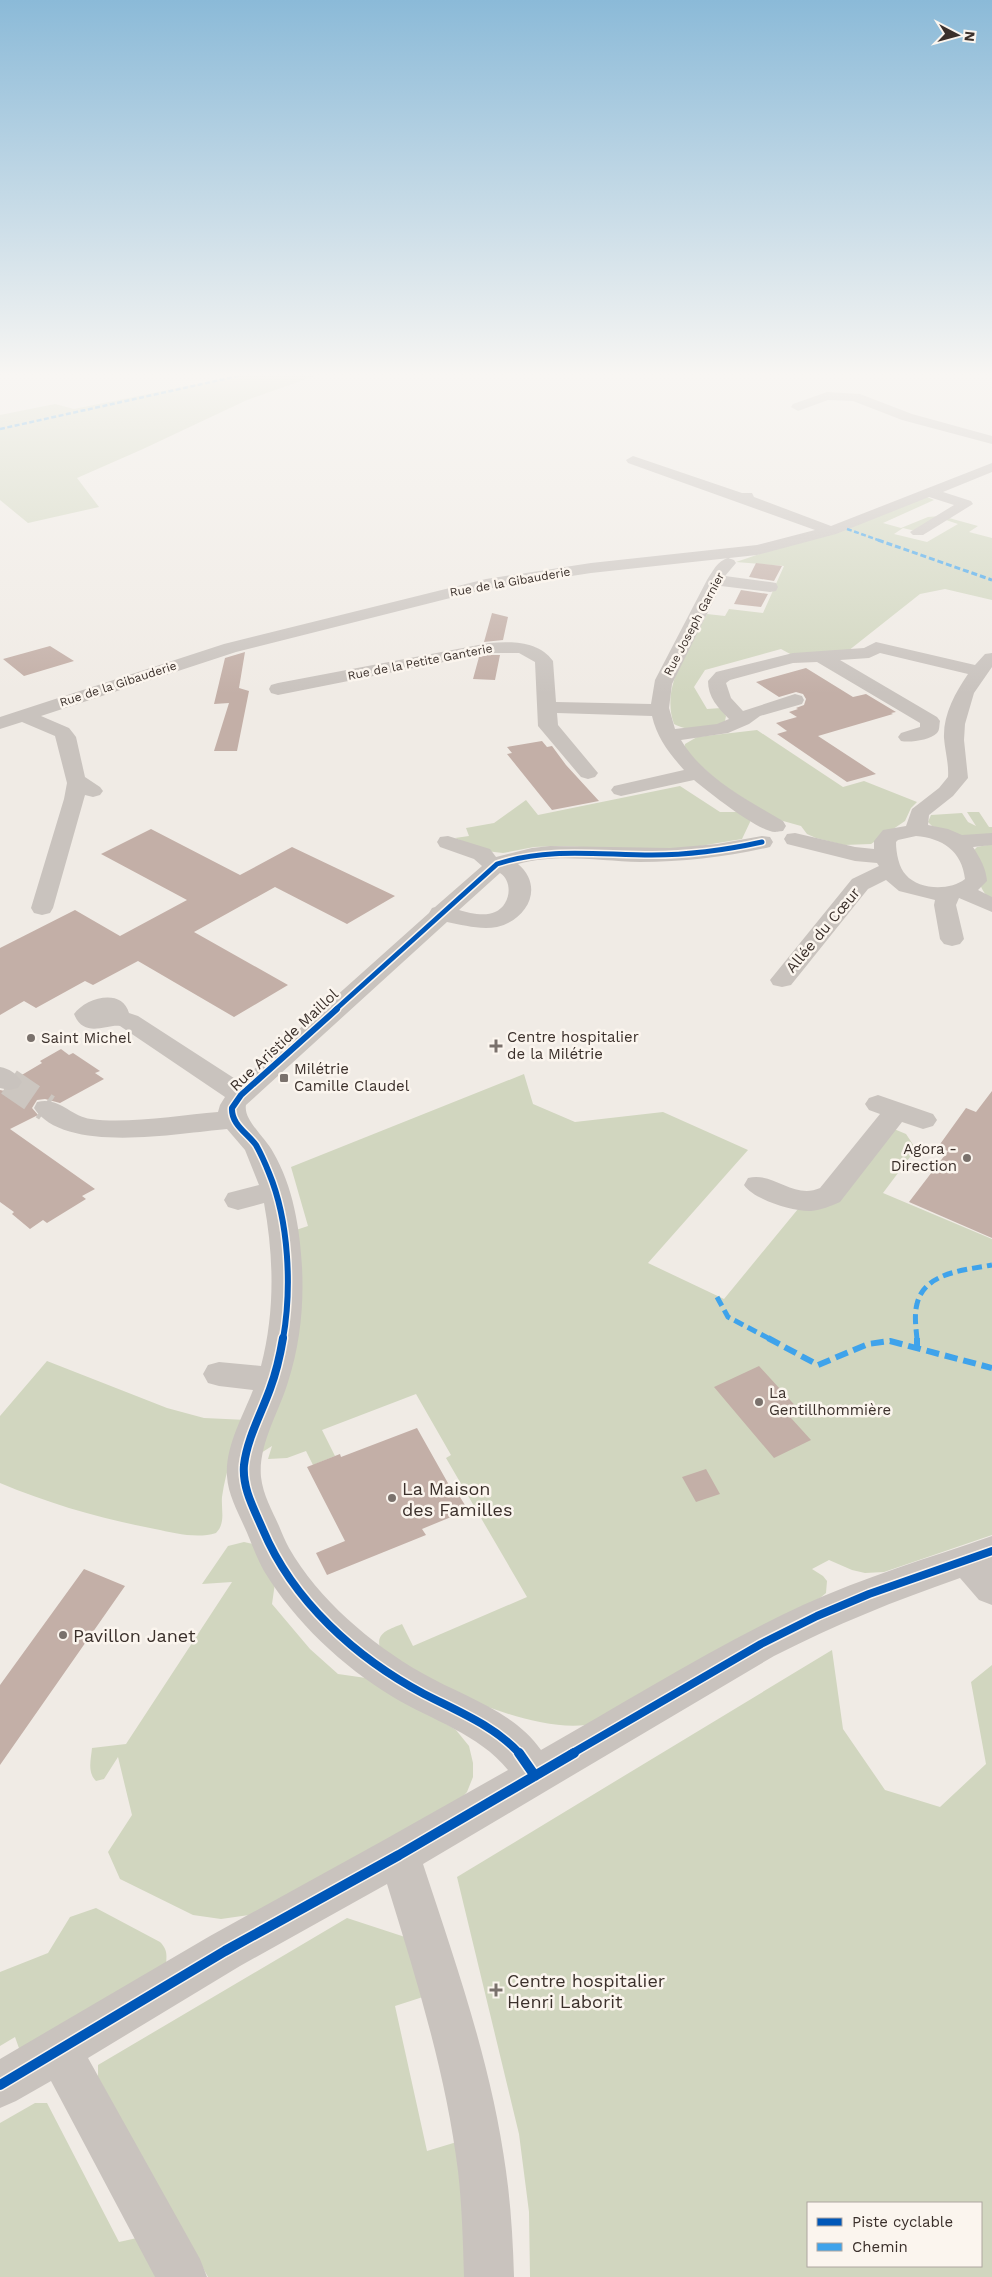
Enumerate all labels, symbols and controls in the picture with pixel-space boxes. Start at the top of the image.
north arrow [932,10,982,60]
text: N [961,30,978,42]
street label: Rue de la Gibauderie [449,564,571,599]
street label: Rue Joseph Garnier [661,570,727,678]
street label: Rue de la Petite Ganterie [346,641,494,683]
street label: Rue de la Gibauderie [58,658,178,710]
street label: Allée du Cœur [782,884,864,976]
street label: Rue Aristide Maillol [226,985,342,1095]
place label: Centre hospitalier de la Milétrie [507,1028,639,1063]
place label: Saint Michel [41,1029,132,1047]
marker: Saint Michel [25,1032,37,1044]
marker: Centre hospitalier de la Milétrie [489,1039,503,1053]
place label: Milétrie Camille Claudel [294,1060,410,1095]
marker: Milétrie Camille Claudel [278,1072,290,1084]
place label: Agora - Direction [891,1140,957,1175]
marker: Agora - Direction [961,1152,973,1164]
place label: La Gentillhommière [769,1384,891,1419]
marker: La Gentillhommière [753,1396,765,1408]
place label: La Maison des Familles [402,1478,512,1520]
marker: La Maison des Familles [386,1492,398,1504]
place label: Pavillon Janet [73,1625,196,1646]
marker: Pavillon Janet [57,1629,69,1641]
place label: Centre hospitalier Henri Laborit [507,1970,665,2012]
marker: Centre hospitalier Henri Laborit [489,1983,503,1997]
legend [807,2202,982,2267]
text: Piste cyclable [852,2213,953,2231]
text: Chemin [852,2238,908,2256]

